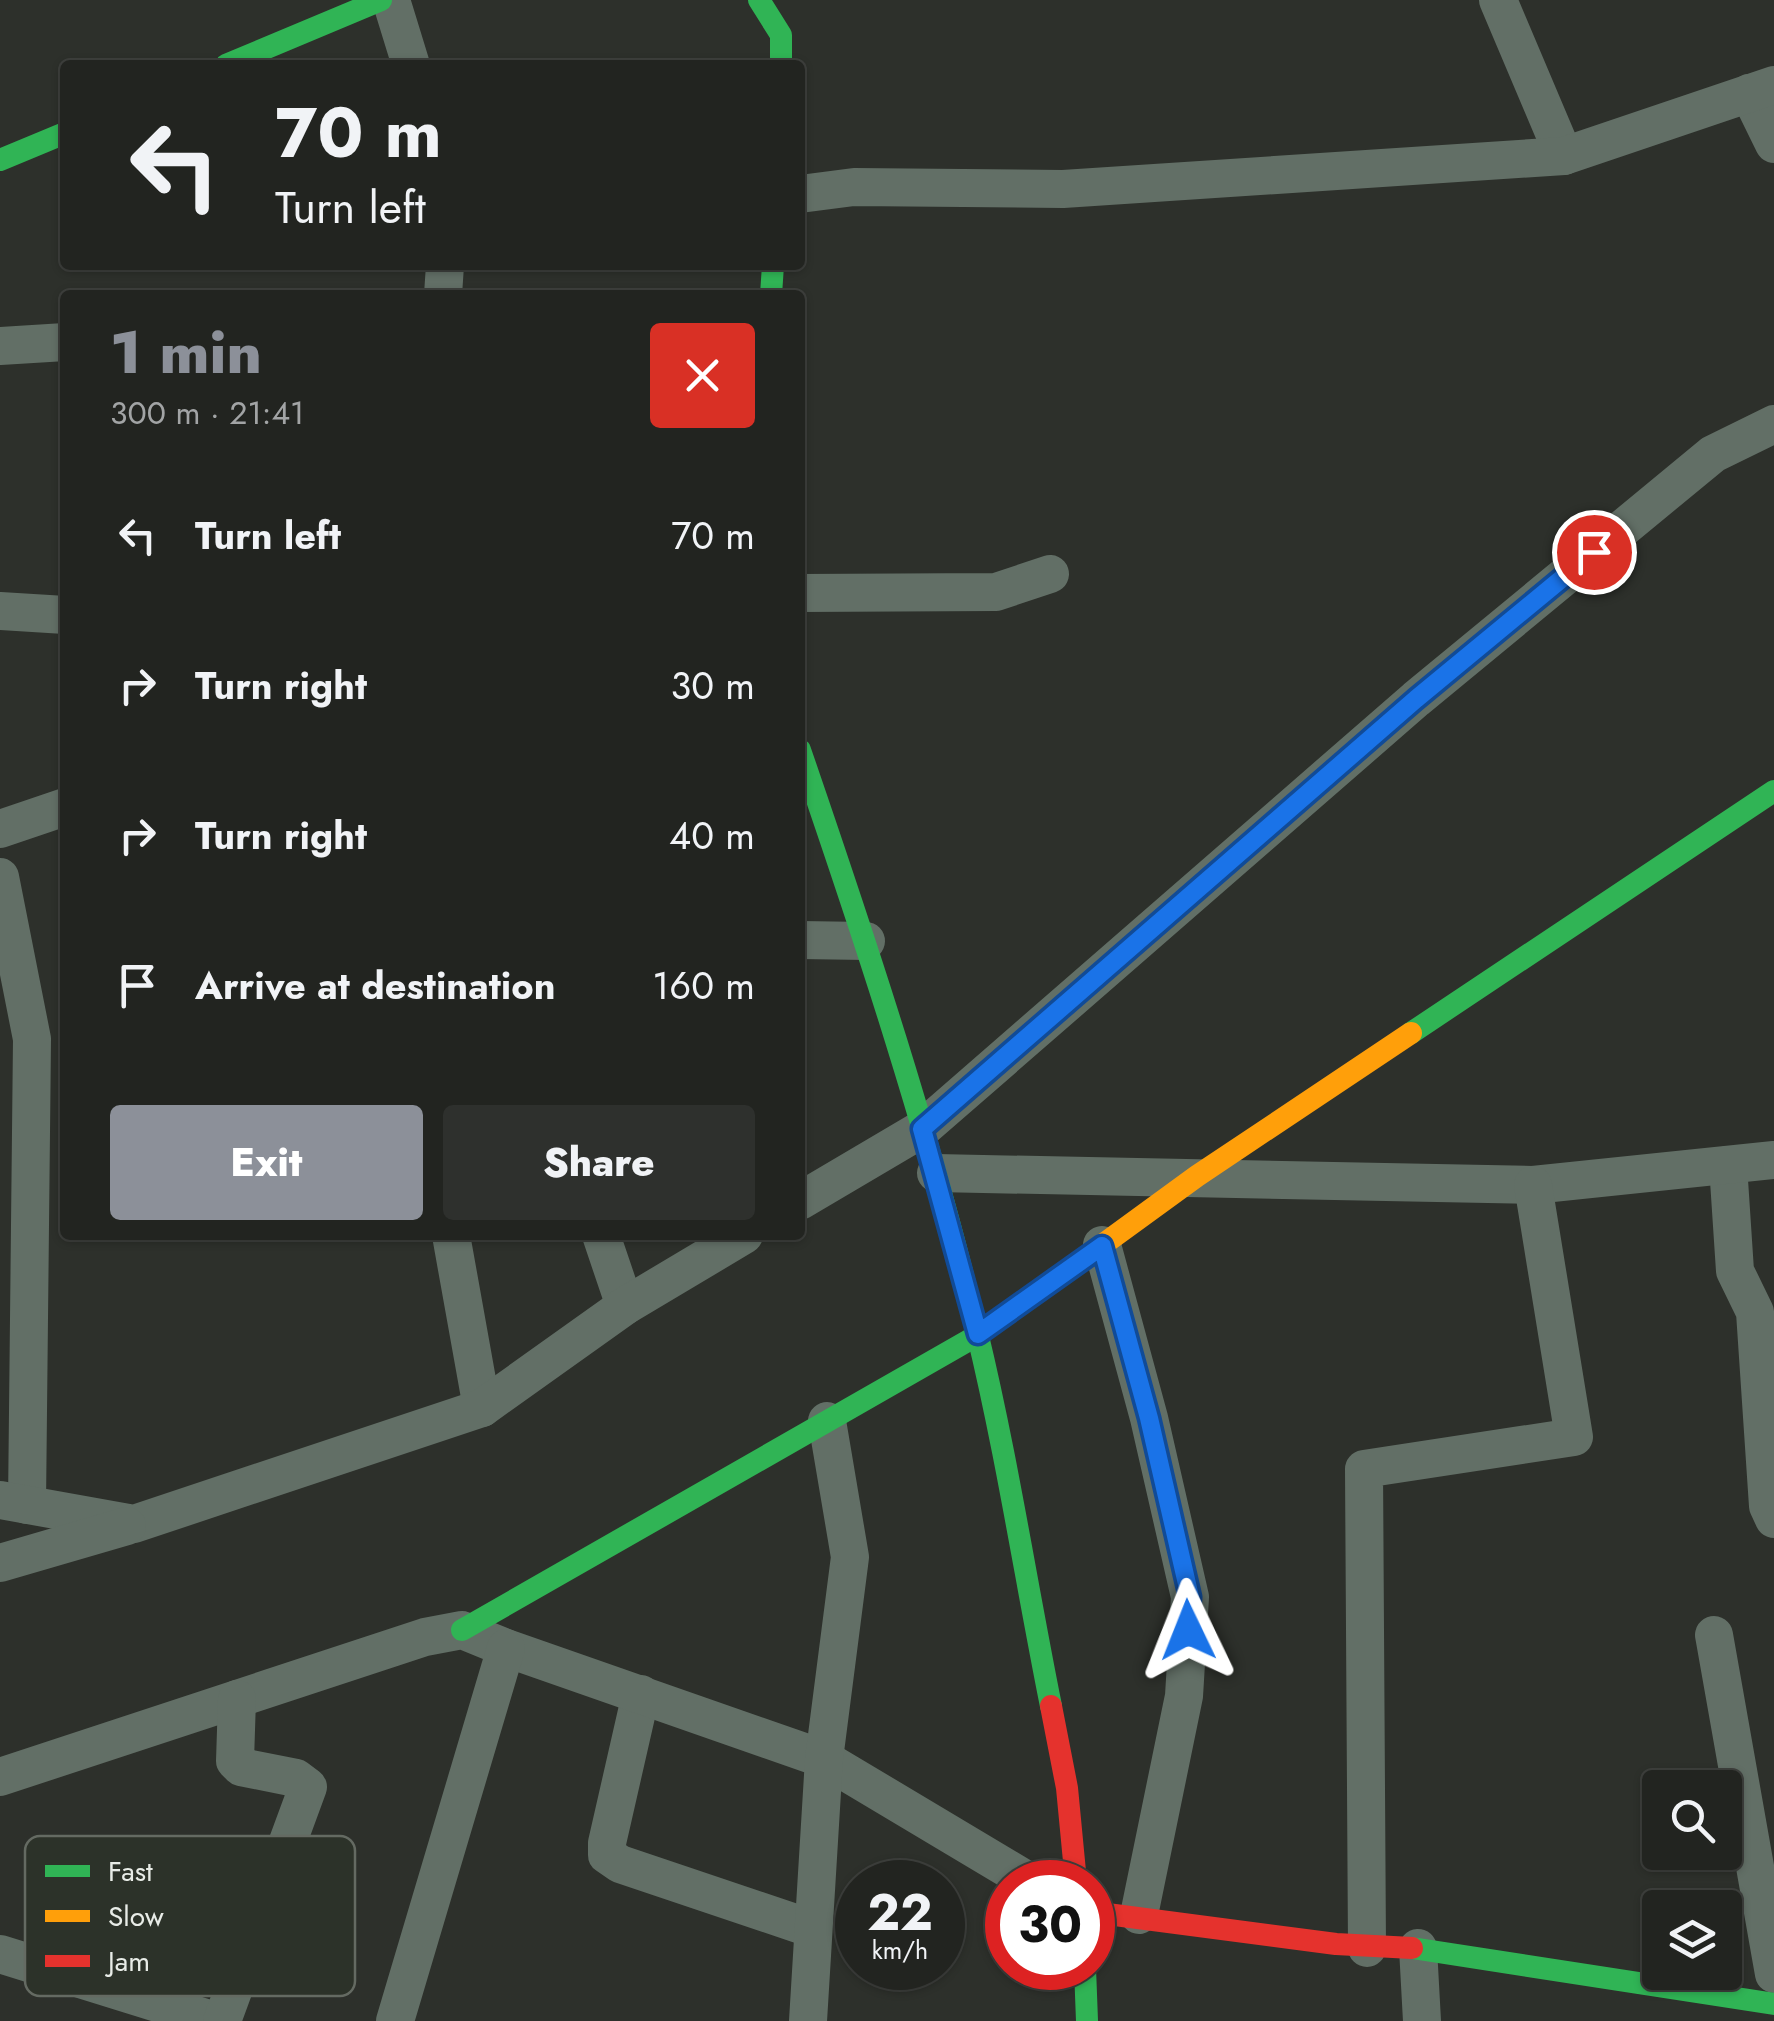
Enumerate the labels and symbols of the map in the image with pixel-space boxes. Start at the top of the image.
pin [1552,510,1637,595]
position arrow [1136,1578,1240,1682]
legend [25,1836,355,1996]
text: Fast [108,1851,153,1892]
speed limit sign: 30 [985,1860,1115,1990]
text: Slow [108,1896,164,1937]
text: Jam [104,1941,150,1982]

